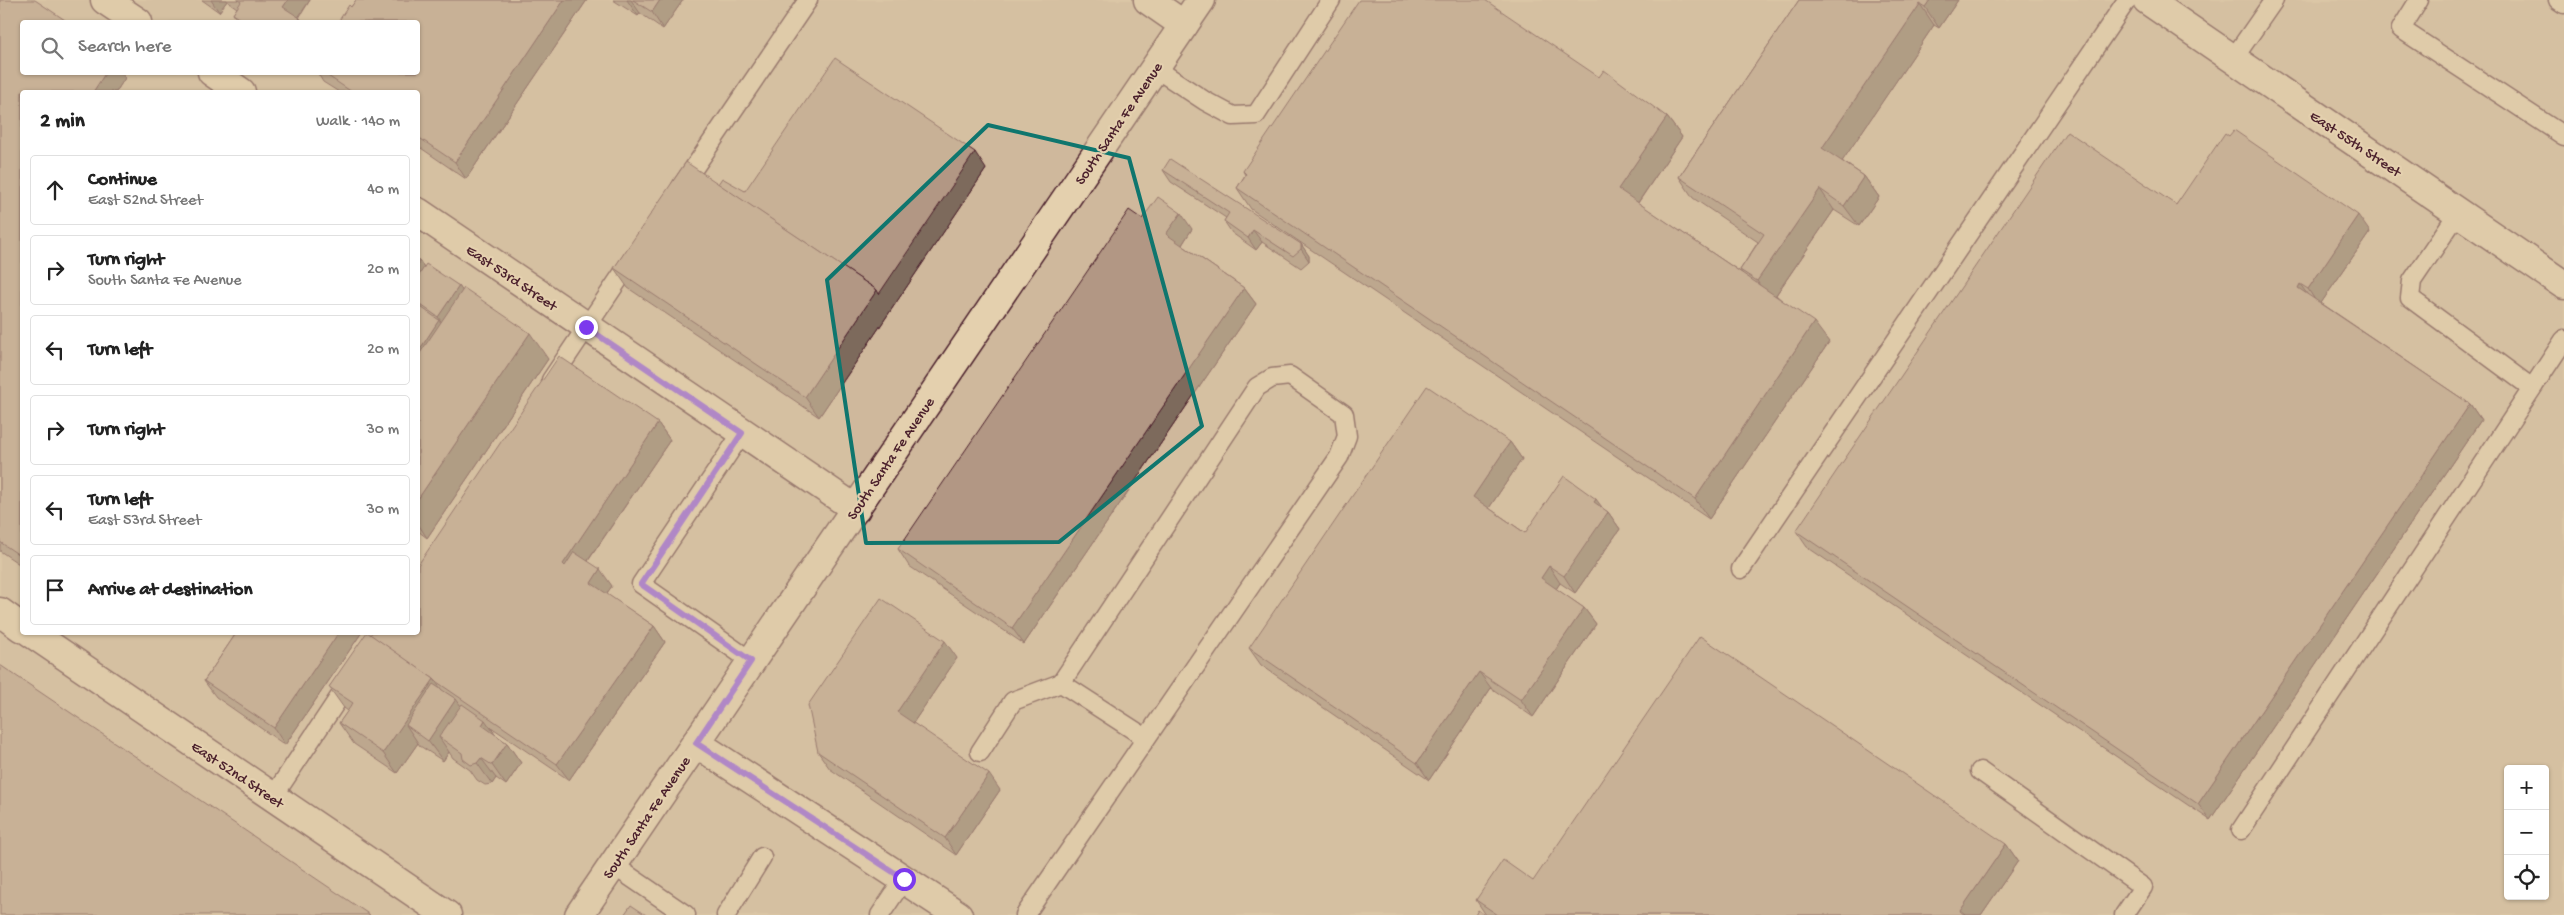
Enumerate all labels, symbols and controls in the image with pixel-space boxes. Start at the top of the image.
search box [20,20,420,75]
icon: search [38,34,66,62]
text: Search here [78,36,172,59]
street label: South Santa Fe Avenue [1072,59,1168,189]
street label: East 55th Street [2306,107,2406,183]
text: 2 min [40,110,85,135]
text: Walk · 140 m [316,113,400,132]
text: Continue [88,169,157,192]
icon: ahead [41,176,69,204]
text: 40 m [367,181,399,200]
text: East 52nd Street [88,192,203,211]
street label: East 53rd Street [462,242,561,317]
text: Turn right [88,249,164,272]
icon: right [41,256,69,284]
text: 20 m [367,261,399,280]
text: South Santa Fe Avenue [88,272,242,291]
route end [575,316,598,339]
icon: left [41,336,69,364]
text: Turn left [88,339,152,362]
text: 20 m [367,341,399,360]
street label: South Santa Fe Avenue [844,394,940,524]
icon: right [41,416,69,444]
text: Turn right [88,419,164,442]
text: 30 m [366,421,399,440]
text: Turn left [88,489,152,512]
icon: left [41,496,69,524]
text: 30 m [366,501,399,520]
text: East 53rd Street [88,512,201,531]
icon: arrive [41,576,69,604]
text: Arrive at destination [88,579,252,602]
street label: East 52nd Street [187,738,288,814]
street label: South Santa Fe Avenue [600,753,696,883]
map controls [2504,765,2549,900]
button: + [2504,765,2549,810]
button: − [2504,810,2549,855]
button: locate [2504,855,2549,900]
route start [893,868,916,891]

